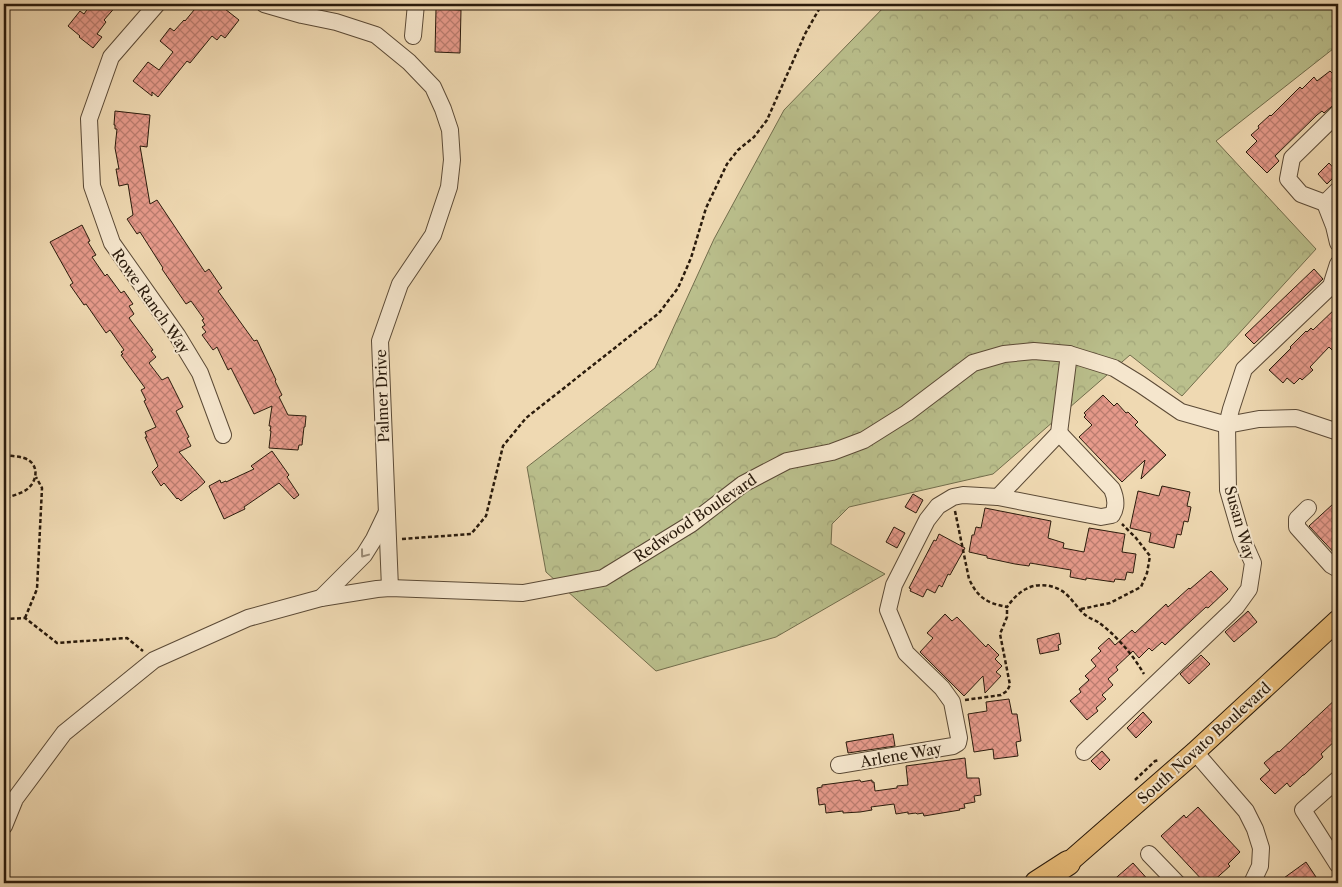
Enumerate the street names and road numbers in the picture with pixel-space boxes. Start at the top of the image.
street label: Rowe Ranch Way [108,245,195,358]
street label: Palmer Drive [371,349,393,443]
street label: Redwood Boulevard [630,470,760,566]
street label: Susan Way [1220,484,1260,563]
street label: South Novato Boulevard [1133,678,1275,808]
street label: Arlene Way [858,738,944,772]

